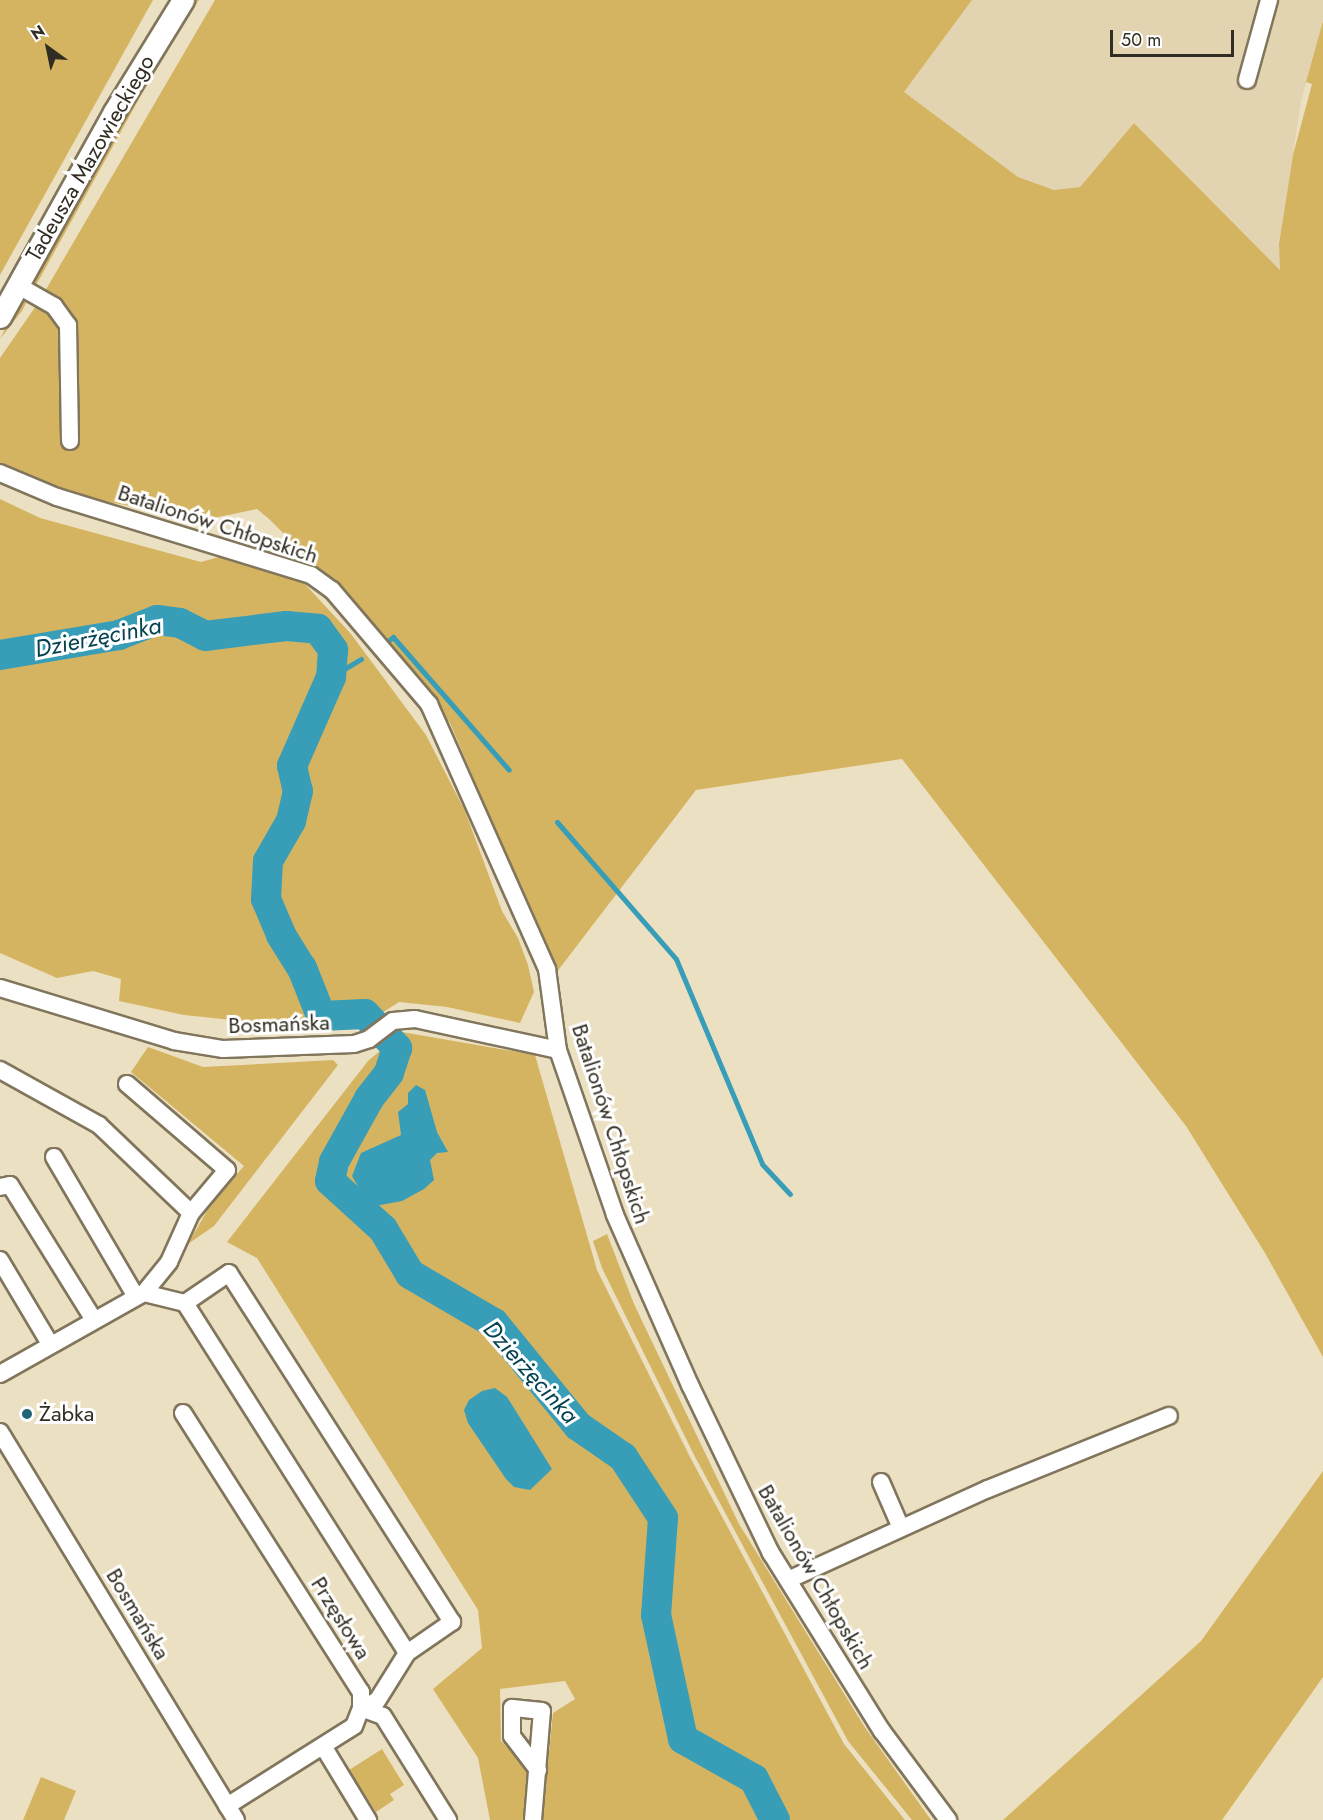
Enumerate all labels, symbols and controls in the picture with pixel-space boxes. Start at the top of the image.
north arrow [18,18,78,78]
scale bar [1113,18,1238,56]
text: N [26,19,50,46]
text: 50 m [1121,27,1161,53]
street label: Tadeusza Mazowieckiego [20,50,160,266]
street label: Batalionów Chłopskich [115,479,321,569]
water label: Dzierżęcinka [32,611,164,663]
street label: Bosmańska [228,1009,330,1039]
street label: Batalionów Chłopskich [566,1021,656,1227]
water label: Dzierżęcinka [477,1315,585,1429]
place label: Żabka [39,1401,94,1427]
marker: Żabka [20,1407,34,1421]
street label: Batalionów Chłopskich [752,1480,880,1674]
street label: Bosmańska [101,1564,175,1664]
street label: Przęsłowa [305,1572,377,1664]

